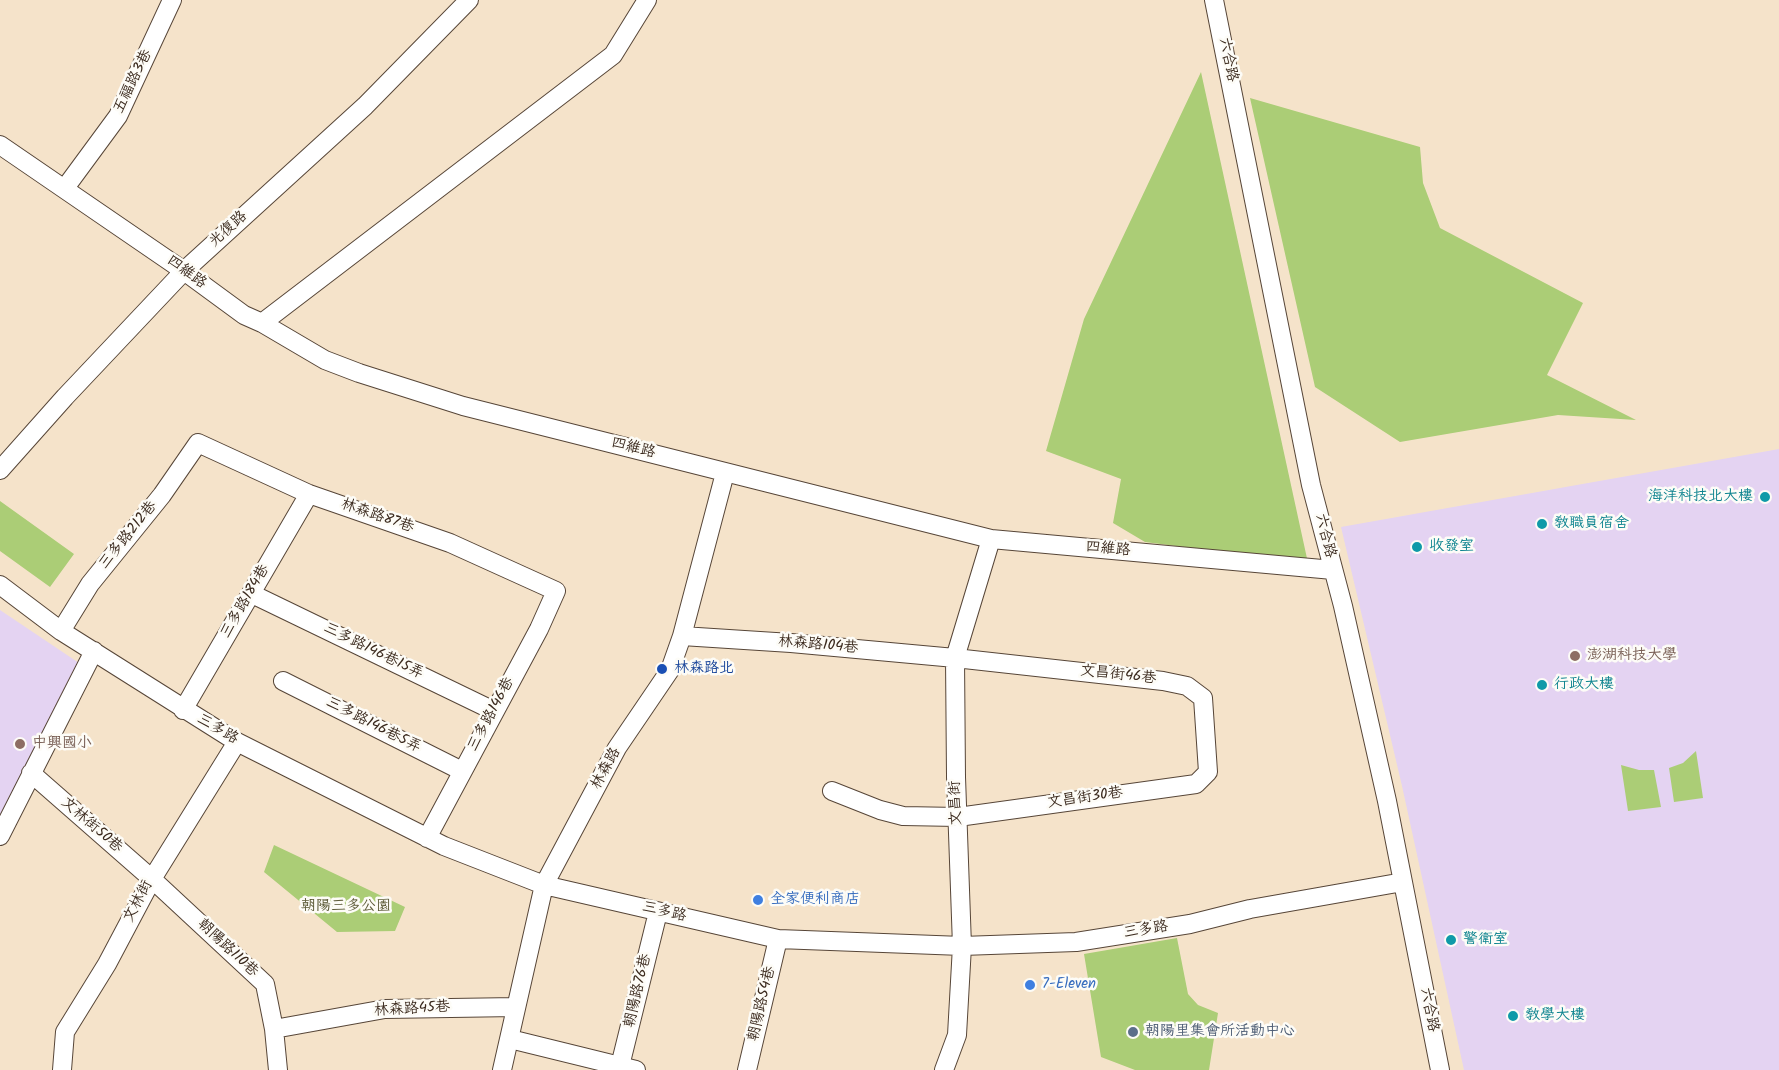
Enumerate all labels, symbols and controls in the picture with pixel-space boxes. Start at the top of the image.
street label: 六合路 [1214,36,1240,84]
street label: 五福路3巷 [111,47,157,117]
street label: 光復路 [206,208,252,252]
street label: 四維路 [163,252,209,294]
street label: 四維路 [609,435,657,463]
place label: 海洋科技北大樓 [1648,488,1753,506]
marker: 海洋科技北大樓 [1758,490,1772,504]
street label: 林森路87巷 [338,496,416,538]
street label: 三多路212巷 [96,498,162,574]
street label: 六合路 [1310,512,1338,560]
place label: 教職員宿舍 [1554,515,1629,533]
marker: 教職員宿舍 [1535,517,1549,531]
place label: 收發室 [1429,538,1474,556]
street label: 四維路 [1085,539,1131,561]
marker: 收發室 [1410,540,1424,554]
street label: 三多路184巷 [218,562,274,642]
street label: 三多路146巷15弄 [320,620,426,684]
street label: 林森路104巷 [777,634,859,658]
place label: 澎湖科技大學 [1587,647,1677,665]
marker: 澎湖科技大學 [1568,649,1582,663]
place label: 林森路北 [674,660,734,678]
marker: 林森路北 [655,662,669,676]
street label: 文昌街46巷 [1079,663,1157,689]
street label: 三多路146巷 [465,675,519,755]
place label: 行政大樓 [1554,676,1614,694]
marker: 行政大樓 [1535,678,1549,692]
street label: 三多路146巷5弄 [322,694,424,758]
street label: 三多路 [193,711,241,749]
place label: 中興國小 [32,735,92,753]
marker: 中興國小 [13,737,27,751]
street label: 林森路 [588,745,626,793]
street label: 文昌街 [947,780,967,826]
street label: 文昌街30巷 [1046,785,1124,813]
street label: 文林街50巷 [57,794,125,858]
street label: 文林街 [120,878,158,926]
place label: 全家便利商店 [770,891,860,909]
marker: 全家便利商店 [751,893,765,907]
park label: 朝陽三多公園 [301,898,391,916]
street label: 三多路 [640,899,688,927]
street label: 朝陽路110巷 [193,916,261,982]
street label: 三多路 [1122,919,1170,943]
place label: 警衛室 [1463,931,1508,949]
marker: 警衛室 [1444,933,1458,947]
street label: 朝陽路76巷 [622,952,656,1030]
street label: 朝陽路54巷 [746,965,780,1043]
place label: 7-Eleven [1042,976,1096,994]
marker: 7-Eleven [1023,978,1037,992]
street label: 六合路 [1415,986,1441,1034]
street label: 林森路45巷 [373,999,451,1021]
place label: 教學大樓 [1525,1007,1585,1025]
marker: 教學大樓 [1506,1009,1520,1023]
place label: 朝陽里集會所活動中心 [1145,1023,1295,1041]
marker: 朝陽里集會所活動中心 [1126,1025,1140,1039]

